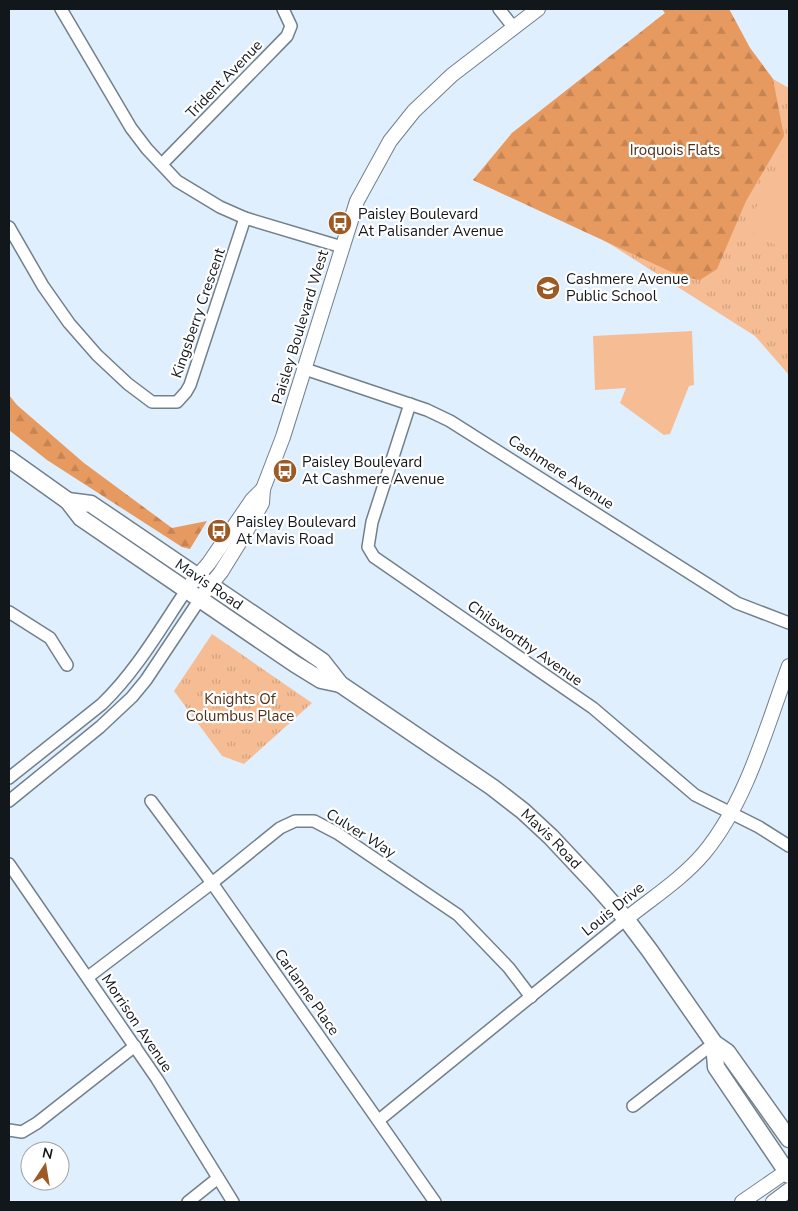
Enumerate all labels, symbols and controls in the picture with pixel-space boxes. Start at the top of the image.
street label: Trident Avenue [181,35,267,123]
park label: Iroquois Flats [630,140,720,160]
place label: Paisley Boulevard At Palisander Avenue [358,204,504,241]
bus stop icon: Paisley Boulevard At Palisander Avenue [327,210,353,236]
street label: Kingsberry Crescent [166,245,230,381]
street label: Paisley Boulevard West [267,247,333,406]
place label: Cashmere Avenue Public School [566,269,689,306]
school or university icon: Cashmere Avenue Public School [535,275,561,301]
street label: Cashmere Avenue [504,430,618,514]
place label: Paisley Boulevard At Cashmere Avenue [302,452,444,489]
bus stop icon: Paisley Boulevard At Cashmere Avenue [272,458,298,484]
place label: Paisley Boulevard At Mavis Road [236,512,356,549]
bus stop icon: Paisley Boulevard At Mavis Road [206,518,232,544]
street label: Mavis Road [171,554,247,614]
street label: Chilsworthy Avenue [463,596,587,690]
park label: Knights Of Columbus Place [186,689,294,726]
street label: Culver Way [322,804,400,862]
street label: Mavis Road [517,804,586,873]
street label: Louis Drive [578,878,648,940]
street label: Carlanne Place [270,945,344,1039]
street label: Morrison Avenue [97,970,177,1076]
north arrow [20,1141,70,1191]
text: N [40,1143,55,1164]

